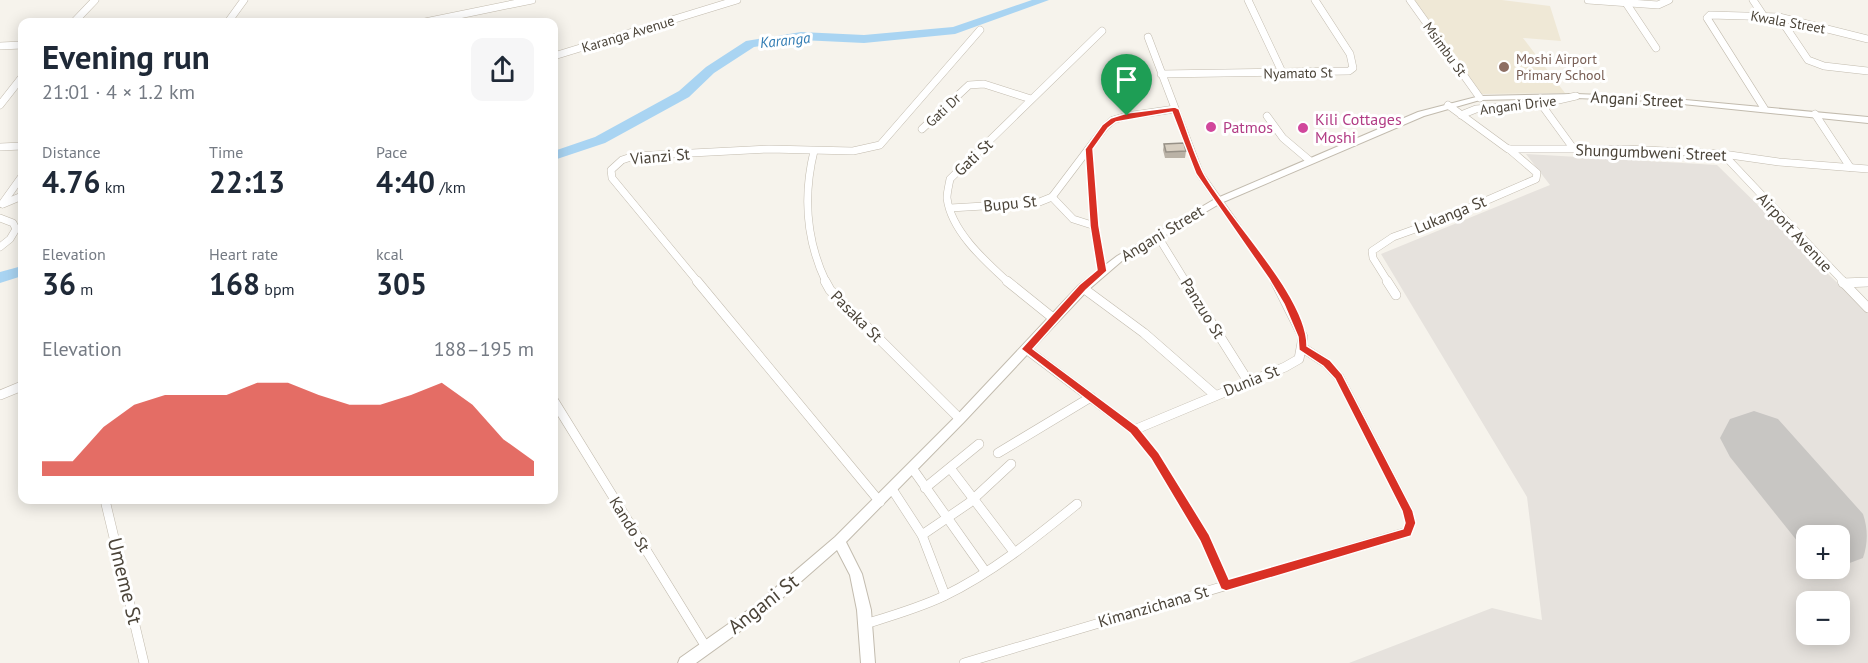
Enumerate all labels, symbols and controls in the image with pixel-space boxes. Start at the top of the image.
street label: Kwala Street [1749,7,1827,37]
street label: Karanga Avenue [579,11,677,57]
street label: Msimbu St [1419,18,1471,80]
water label: Karanga [759,28,812,52]
text: Evening run [42,35,210,78]
button: share [471,38,534,101]
place label: Moshi Airport Primary School [1516,50,1605,84]
pin [1101,54,1152,116]
marker: Moshi Airport Primary School [1497,60,1511,74]
icon: arrive [1110,63,1143,96]
street label: Nyamato St [1263,63,1333,83]
text: 21:01 · 4 × 1.2 km [42,79,195,105]
street label: Angani Street [1590,87,1684,111]
street label: Gati Dr [922,89,965,131]
street label: Angani Drive [1479,91,1557,119]
place label: Kili Cottages Moshi [1315,109,1402,147]
place label: Patmos [1223,117,1273,137]
marker: Patmos [1204,120,1218,134]
marker: Kili Cottages Moshi [1296,121,1310,135]
street label: Gati St [949,134,997,180]
street label: Shungumbweni Street [1575,139,1727,165]
text: Distance [42,142,101,162]
text: Time [209,142,243,162]
text: Pace [376,142,407,162]
street label: Vianzi St [628,143,691,169]
text: 4.76 [42,162,100,201]
text: 22:13 [209,162,285,201]
text: 4:40 [376,162,435,201]
text: km [100,177,125,197]
text: /km [435,177,466,197]
street label: Airport Avenue [1753,188,1837,276]
street label: Bupu St [982,190,1038,216]
street label: Lukanga St [1411,190,1489,237]
street label: Angani Street [1117,200,1207,265]
text: Elevation [42,244,106,264]
text: Heart rate [209,244,278,264]
text: kcal [376,244,403,264]
text: 36 [42,264,76,303]
text: 168 [209,264,260,303]
text: 305 [376,264,427,303]
street label: Panzuo St [1177,274,1230,342]
text: m [76,279,93,299]
text: bpm [260,279,295,299]
street label: Pasaka St [827,286,887,346]
text: Elevation [42,336,122,362]
text: 188–195 m [434,336,534,362]
street label: Dunia St [1220,360,1282,400]
street label: Kando St [605,493,655,556]
map controls [1796,525,1850,645]
button: + [1796,525,1850,579]
street label: Umeme St [102,535,148,627]
street label: Angani St [723,568,804,640]
street label: Kimanzichana St [1095,581,1211,631]
button: − [1796,591,1850,645]

